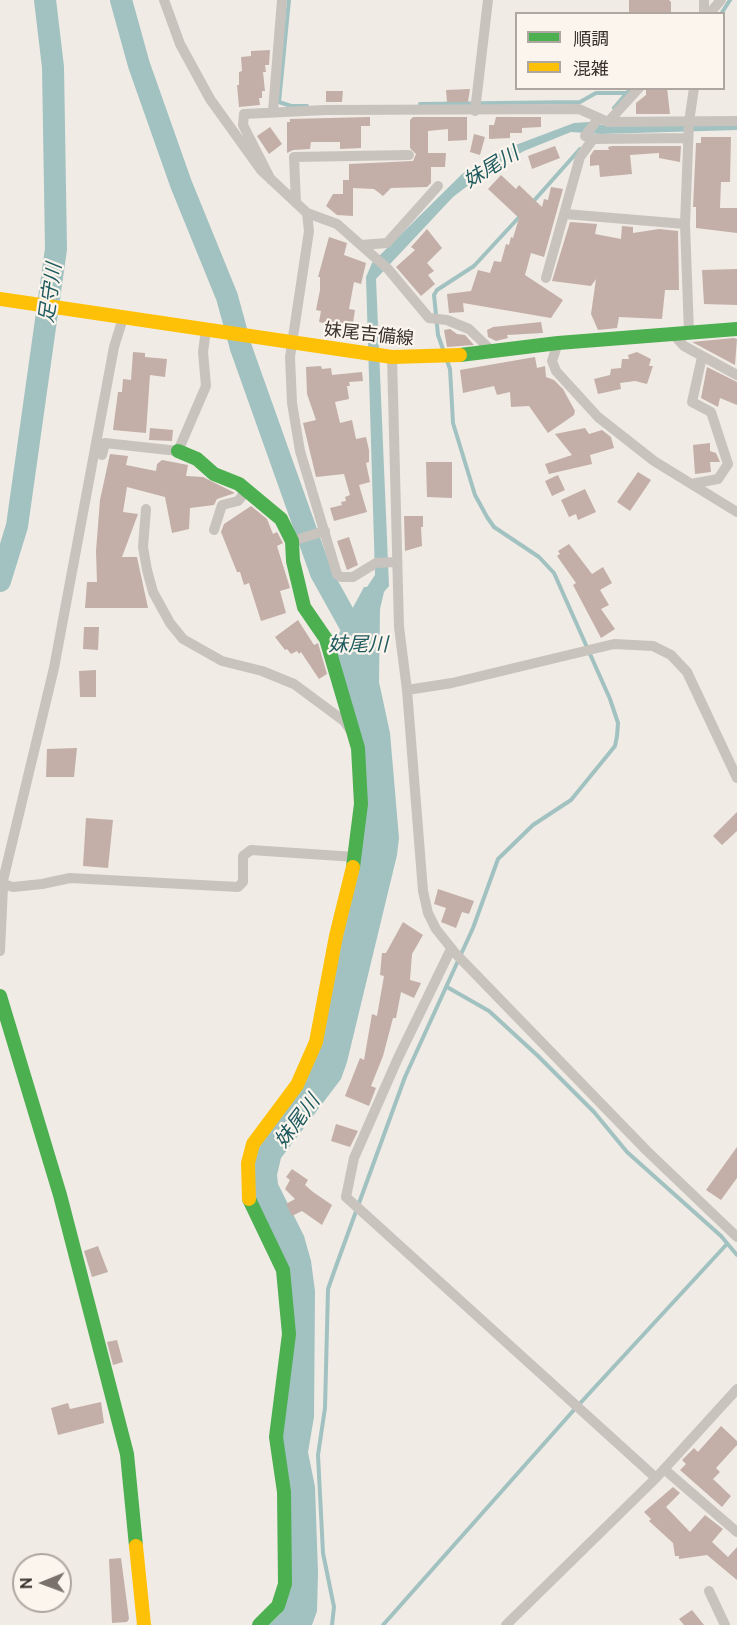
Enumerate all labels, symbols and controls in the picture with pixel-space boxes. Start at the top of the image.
legend [515,12,725,90]
text: 順調 [573,28,609,48]
text: 混雑 [573,58,609,78]
water label: 妹尾川 [459,141,523,193]
water label: 足守川 [34,262,66,324]
street label: 妹尾吉備線 [323,319,415,349]
water label: 妹尾川 [328,632,388,656]
water label: 妹尾川 [269,1090,325,1152]
north arrow [12,1553,72,1613]
text: N [17,1577,35,1589]

